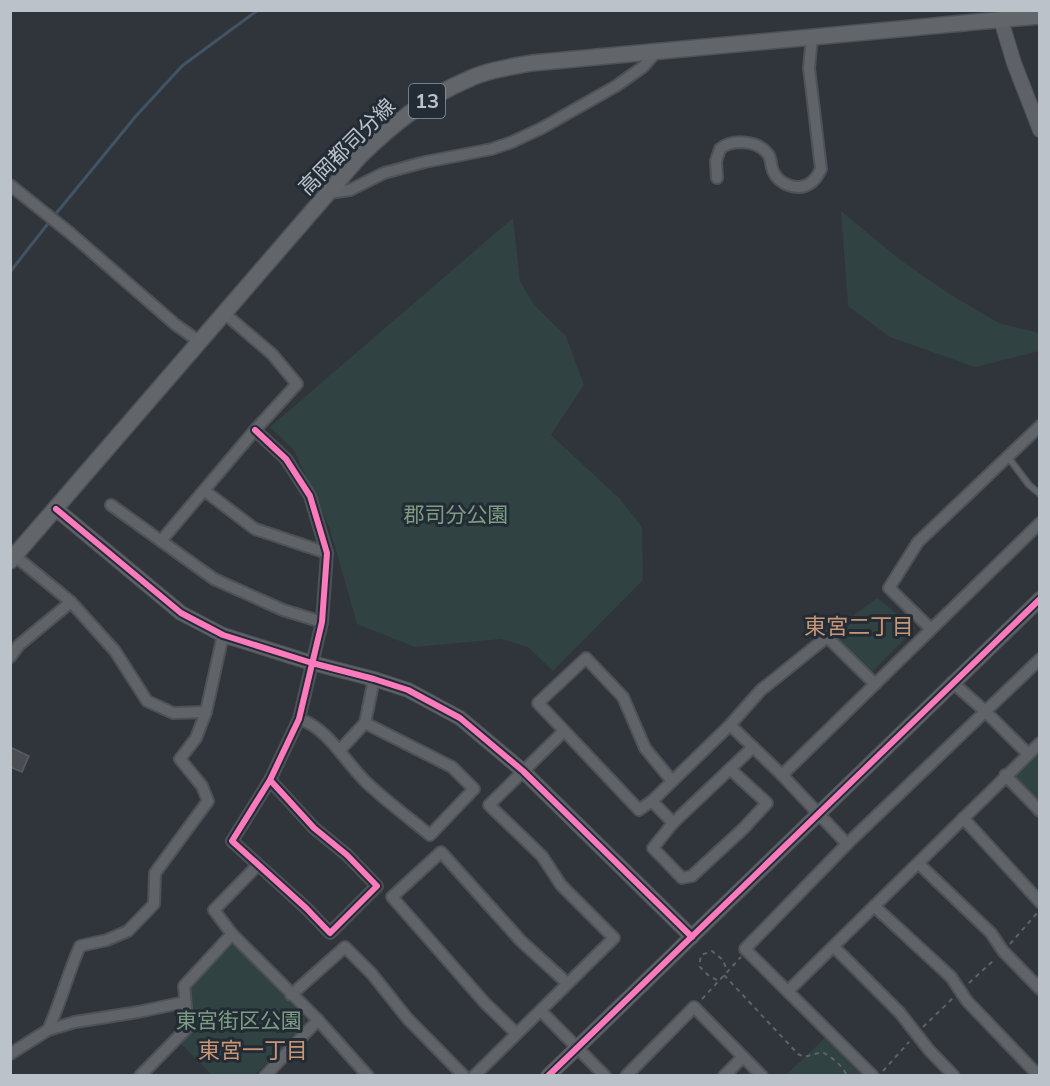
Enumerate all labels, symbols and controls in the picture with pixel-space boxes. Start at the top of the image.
road number: 13 [409,84,445,118]
street label: 高岡都司分線 [293,93,400,200]
park label: 郡司分公園 [404,501,509,527]
district label: 東宮二丁目 [804,612,914,640]
park label: 東宮街区公園 [176,1007,302,1033]
district label: 東宮一丁目 [198,1036,308,1064]

